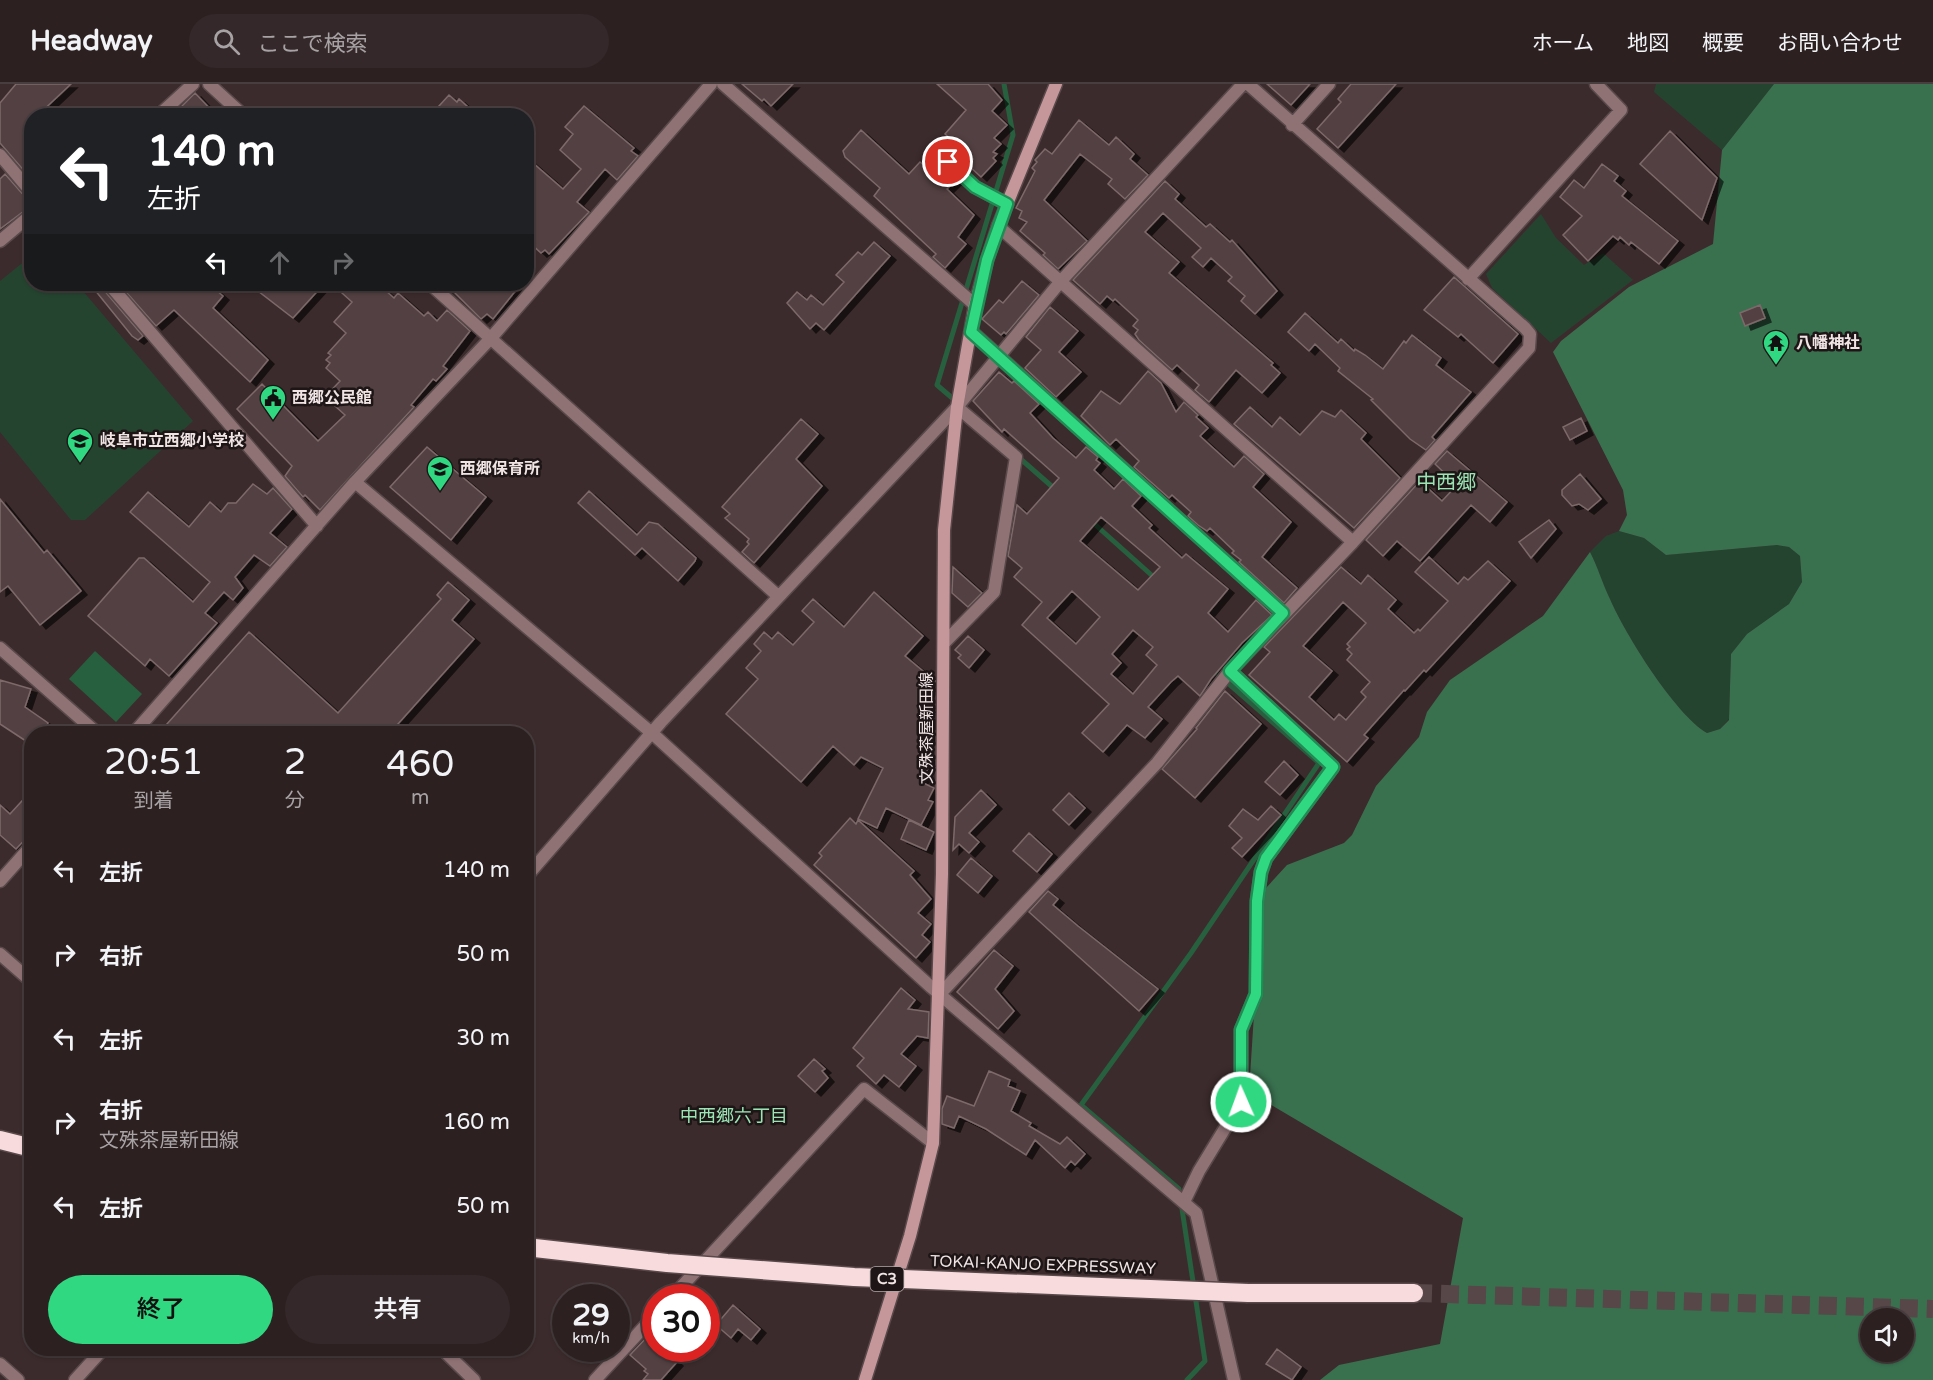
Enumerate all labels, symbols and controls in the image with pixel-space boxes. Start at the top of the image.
search box [189,14,609,68]
text: Headway [30,24,153,58]
icon: search [210,25,243,58]
text: ここで検索 [258,31,368,57]
text: ホーム [1532,31,1594,56]
text: 地図 [1627,31,1669,56]
text: 概要 [1702,31,1744,56]
text: お問い合わせ [1777,31,1903,56]
text: 140 m [147,126,276,177]
icon: left [48,132,126,210]
pin [922,136,973,187]
icon: arrive [931,145,964,178]
text: 左折 [147,183,201,216]
icon: left [200,246,233,279]
icon: ahead [263,246,296,279]
icon: right [326,246,359,279]
temple icon: 八幡神社 [1761,328,1791,366]
place label: 八幡神社 [1796,333,1860,353]
public building icon: 西郷公民館 [258,383,288,421]
place label: 西郷公民館 [292,388,372,408]
school or university icon: 岐阜市立西郷小学校 [65,426,95,464]
place label: 岐阜市立西郷小学校 [100,431,244,451]
school or university icon: 西郷保育所 [425,454,455,492]
place label: 西郷保育所 [460,459,540,479]
district label: 中西郷 [1416,471,1476,495]
street label: 文殊茶屋新田線 [917,672,937,784]
text: 20:51 [104,741,204,784]
text: 2 [284,741,306,784]
text: 460 [386,743,454,786]
text: m [411,786,429,810]
text: 到着 [134,789,174,813]
text: 分 [285,789,305,813]
icon: left [48,854,81,887]
text: 140 m [443,857,510,883]
text: 左折 [99,860,143,886]
icon: right [48,938,81,971]
text: 50 m [456,941,510,967]
text: 右折 [99,944,143,970]
icon: left [48,1022,81,1055]
text: 30 m [456,1025,510,1051]
text: 左折 [99,1028,143,1054]
position arrow [1209,1070,1273,1134]
text: 右折 [99,1098,143,1124]
district label: 中西郷六丁目 [680,1105,788,1127]
icon: right [48,1106,81,1139]
text: 160 m [443,1109,510,1135]
text: 文殊茶屋新田線 [99,1129,239,1153]
icon: left [48,1190,81,1223]
text: 50 m [456,1193,510,1219]
text: 左折 [99,1196,143,1222]
street label: TOKAI-KANJO EXPRESSWAY [930,1251,1156,1279]
road number: C3 [870,1267,904,1291]
button: 終了 [48,1275,273,1344]
button: 共有 [285,1275,510,1344]
speed limit sign: 30 [642,1284,720,1362]
text: 29 [572,1297,610,1334]
map controls [1860,1308,1914,1362]
button: sound [1860,1308,1914,1362]
text: km/h [572,1329,610,1347]

